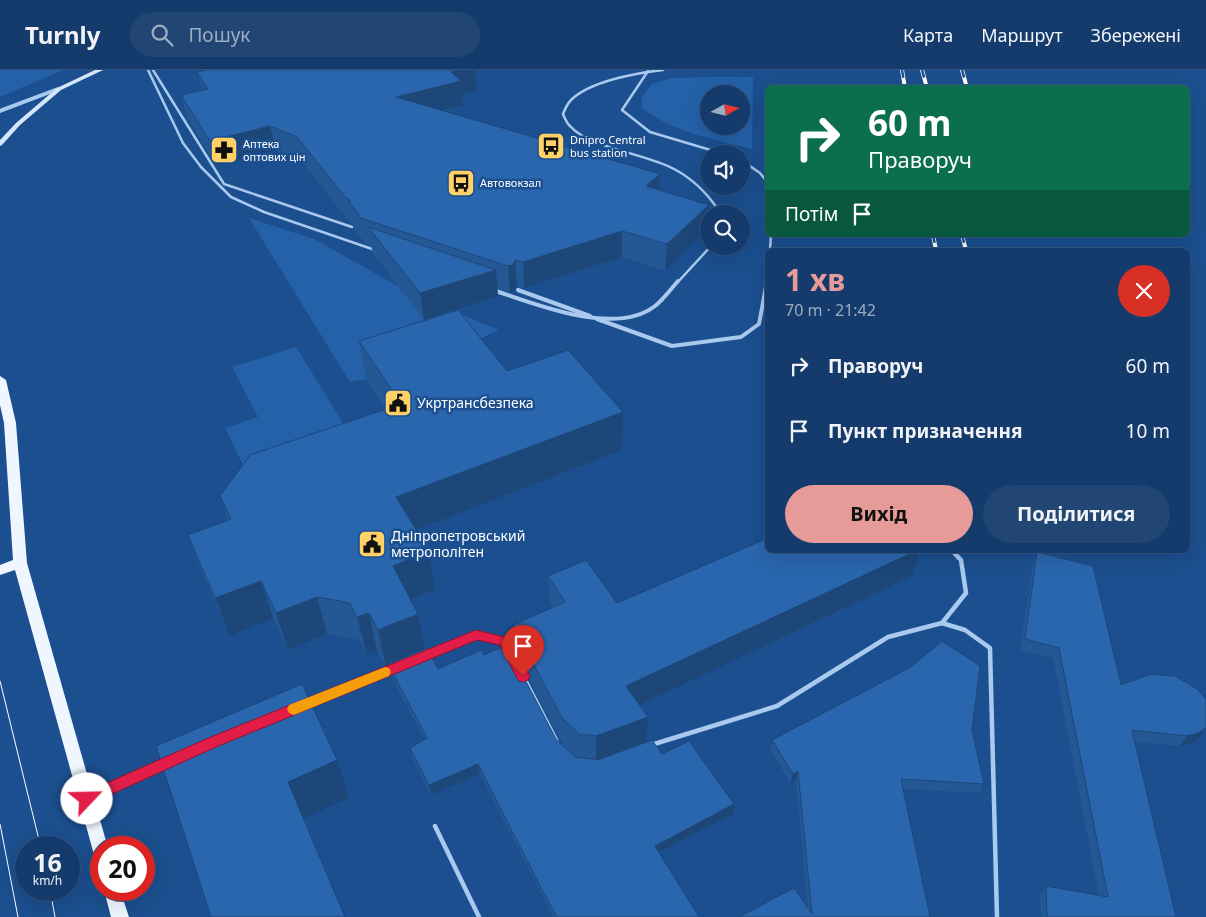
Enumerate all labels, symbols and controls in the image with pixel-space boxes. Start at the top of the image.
search box [130,12,480,57]
text: Turnly [25,18,100,51]
icon: search [148,21,176,49]
text: Пошук [188,22,250,48]
text: Карта [903,23,953,47]
text: Маршрут [981,23,1063,47]
text: Збережені [1091,23,1181,47]
north arrow [700,85,750,135]
map controls [700,85,750,255]
text: 60 m [868,99,951,146]
icon: right [785,105,850,170]
bus stop icon: Dnipro Central bus station [536,131,566,161]
place label: Dnipro Central bus station [570,132,646,160]
pharmacy icon: Аптека оптових цін [209,135,239,165]
place label: Аптека оптових цін [243,136,306,164]
text: Праворуч [868,144,972,174]
button: sound [700,145,750,195]
bus stop icon: Автовокзал [446,168,476,198]
place label: Автовокзал [480,175,541,190]
icon: arrive [848,200,876,228]
text: Потім [785,201,838,227]
button: search [700,205,750,255]
text: 1 хв [785,259,845,300]
button: close [1118,265,1170,317]
text: 70 m · 21:42 [785,299,876,321]
icon: right [785,352,813,380]
text: Праворуч [828,353,923,379]
text: 60 m [1126,353,1170,379]
public building icon: Укртрансбезпека [383,388,413,418]
place label: Укртрансбезпека [417,393,534,412]
icon: arrive [785,417,813,445]
text: Пункт призначення [828,418,1022,444]
text: 10 m [1126,418,1170,444]
button: Вихід [785,485,973,543]
button: Поділитися [983,485,1170,543]
place label: Дніпропетровський метрополітен [391,526,525,561]
public building icon: Дніпропетровський метрополітен [357,529,387,559]
pin [502,625,544,676]
icon: arrive [509,632,537,660]
position arrow [60,772,112,824]
speed limit sign: 20 [90,836,155,901]
text: 16 [33,845,62,879]
text: km/h [33,872,62,889]

